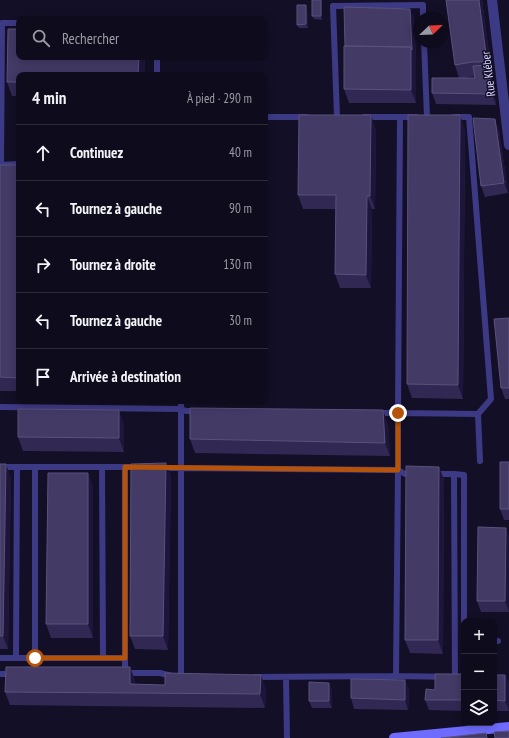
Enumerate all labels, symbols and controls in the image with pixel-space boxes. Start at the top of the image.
north arrow [413,12,449,48]
search box [16,16,268,60]
icon: search [30,27,52,49]
text: Rechercher [62,29,119,48]
street label: Rue Kléber [478,50,498,98]
text: 4 min [32,87,66,109]
text: À pied · 290 m [187,90,252,107]
icon: ahead [32,142,54,164]
text: Continuez [70,143,123,162]
text: 40 m [229,144,252,161]
icon: left [32,198,54,220]
text: Tournez à gauche [70,199,162,218]
text: 90 m [229,200,252,217]
icon: right [32,254,54,276]
text: Tournez à droite [70,255,156,274]
text: 130 m [223,256,252,273]
icon: left [32,310,54,332]
text: Tournez à gauche [70,311,162,330]
text: 30 m [229,312,252,329]
icon: arrive [32,366,54,388]
text: Arrivée à destination [70,367,181,386]
route end [389,404,407,422]
map controls [461,618,497,726]
button: + [461,618,497,654]
route start [26,649,44,667]
button: − [461,654,497,690]
button: layers [461,690,497,726]

